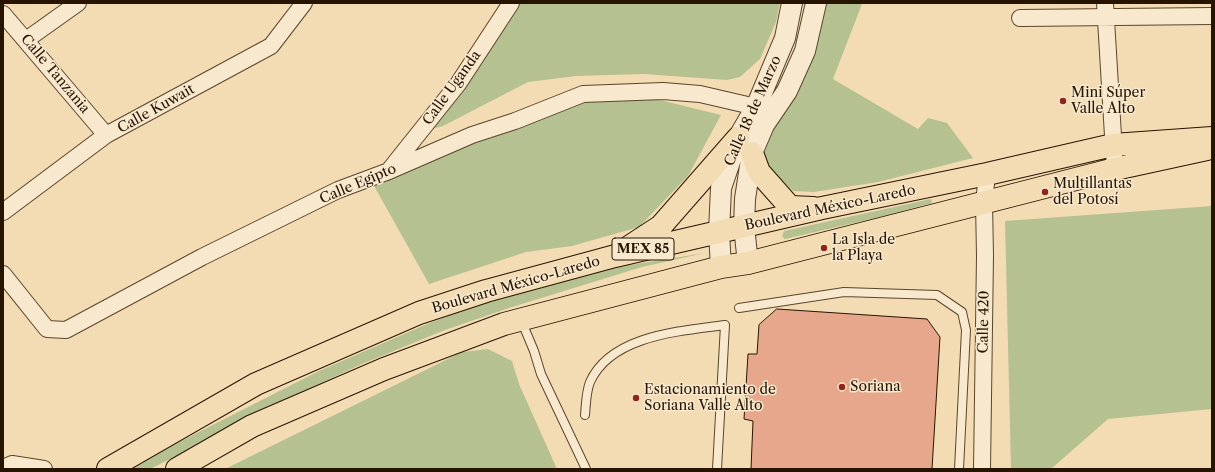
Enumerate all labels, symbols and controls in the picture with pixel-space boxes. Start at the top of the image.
street label: Calle Tanzania [17,31,93,117]
street label: Calle Uganda [419,48,485,128]
street label: Calle 18 de Marzo [721,53,785,169]
street label: Calle Kuwait [115,81,197,137]
place label: Mini Súper Valle Alto [1071,85,1145,118]
marker: Mini Súper Valle Alto [1058,96,1068,106]
street label: Calle Egipto [317,160,399,208]
place label: Multillantas del Potosí [1053,176,1132,208]
street label: Boulevard México-Laredo [743,182,917,234]
marker: Multillantas del Potosí [1040,187,1050,197]
place label: La Isla de la Playa [832,232,895,264]
road number: MEX 85 [612,238,674,260]
marker: La Isla de la Playa [819,243,829,253]
street label: Boulevard México-Laredo [430,253,602,317]
street label: Calle 420 [975,290,993,354]
place label: Soriana [850,379,901,395]
place label: Estacionamiento de Soriana Valle Alto [644,382,776,414]
marker: Soriana [837,382,847,392]
marker: Estacionamiento de Soriana Valle Alto [631,393,641,403]

